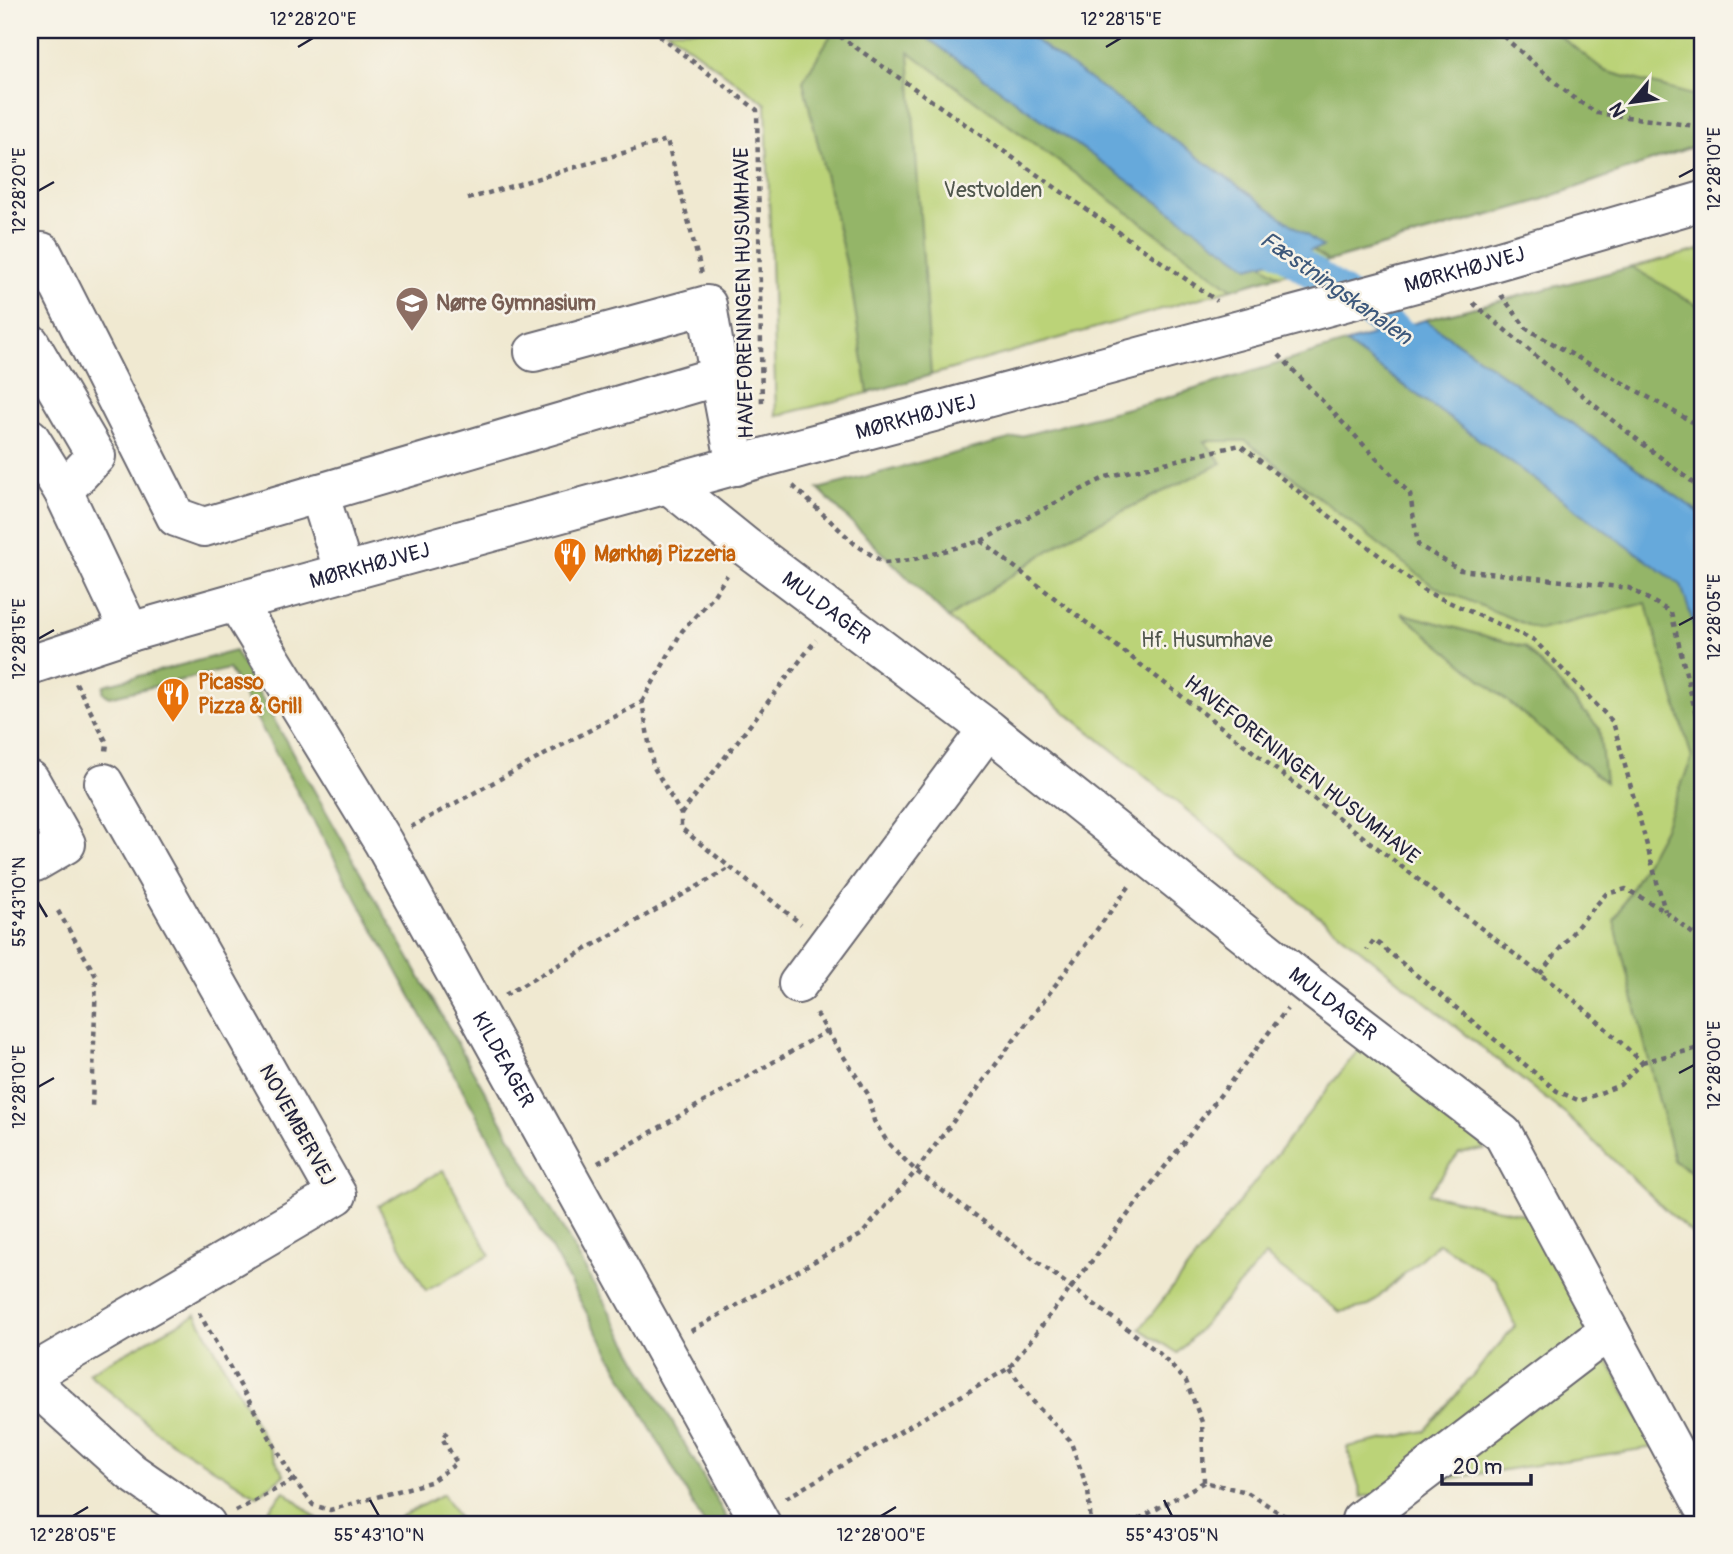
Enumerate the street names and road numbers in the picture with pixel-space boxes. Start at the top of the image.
street label: HAVEFORENINGEN HUSUMHAVE [728,147,760,439]
street label: MØRKHØJVEJ [1401,240,1528,299]
street label: MØRKHØJVEJ [853,388,979,446]
street label: MØRKHØJVEJ [306,536,433,595]
street label: MULDAGER [777,565,876,650]
street label: HAVEFORENINGEN HUSUMHAVE [1179,670,1425,870]
street label: MULDAGER [1283,961,1383,1046]
street label: KILDEAGER [466,1007,541,1112]
street label: NOVEMBERVEJ [253,1060,341,1190]

